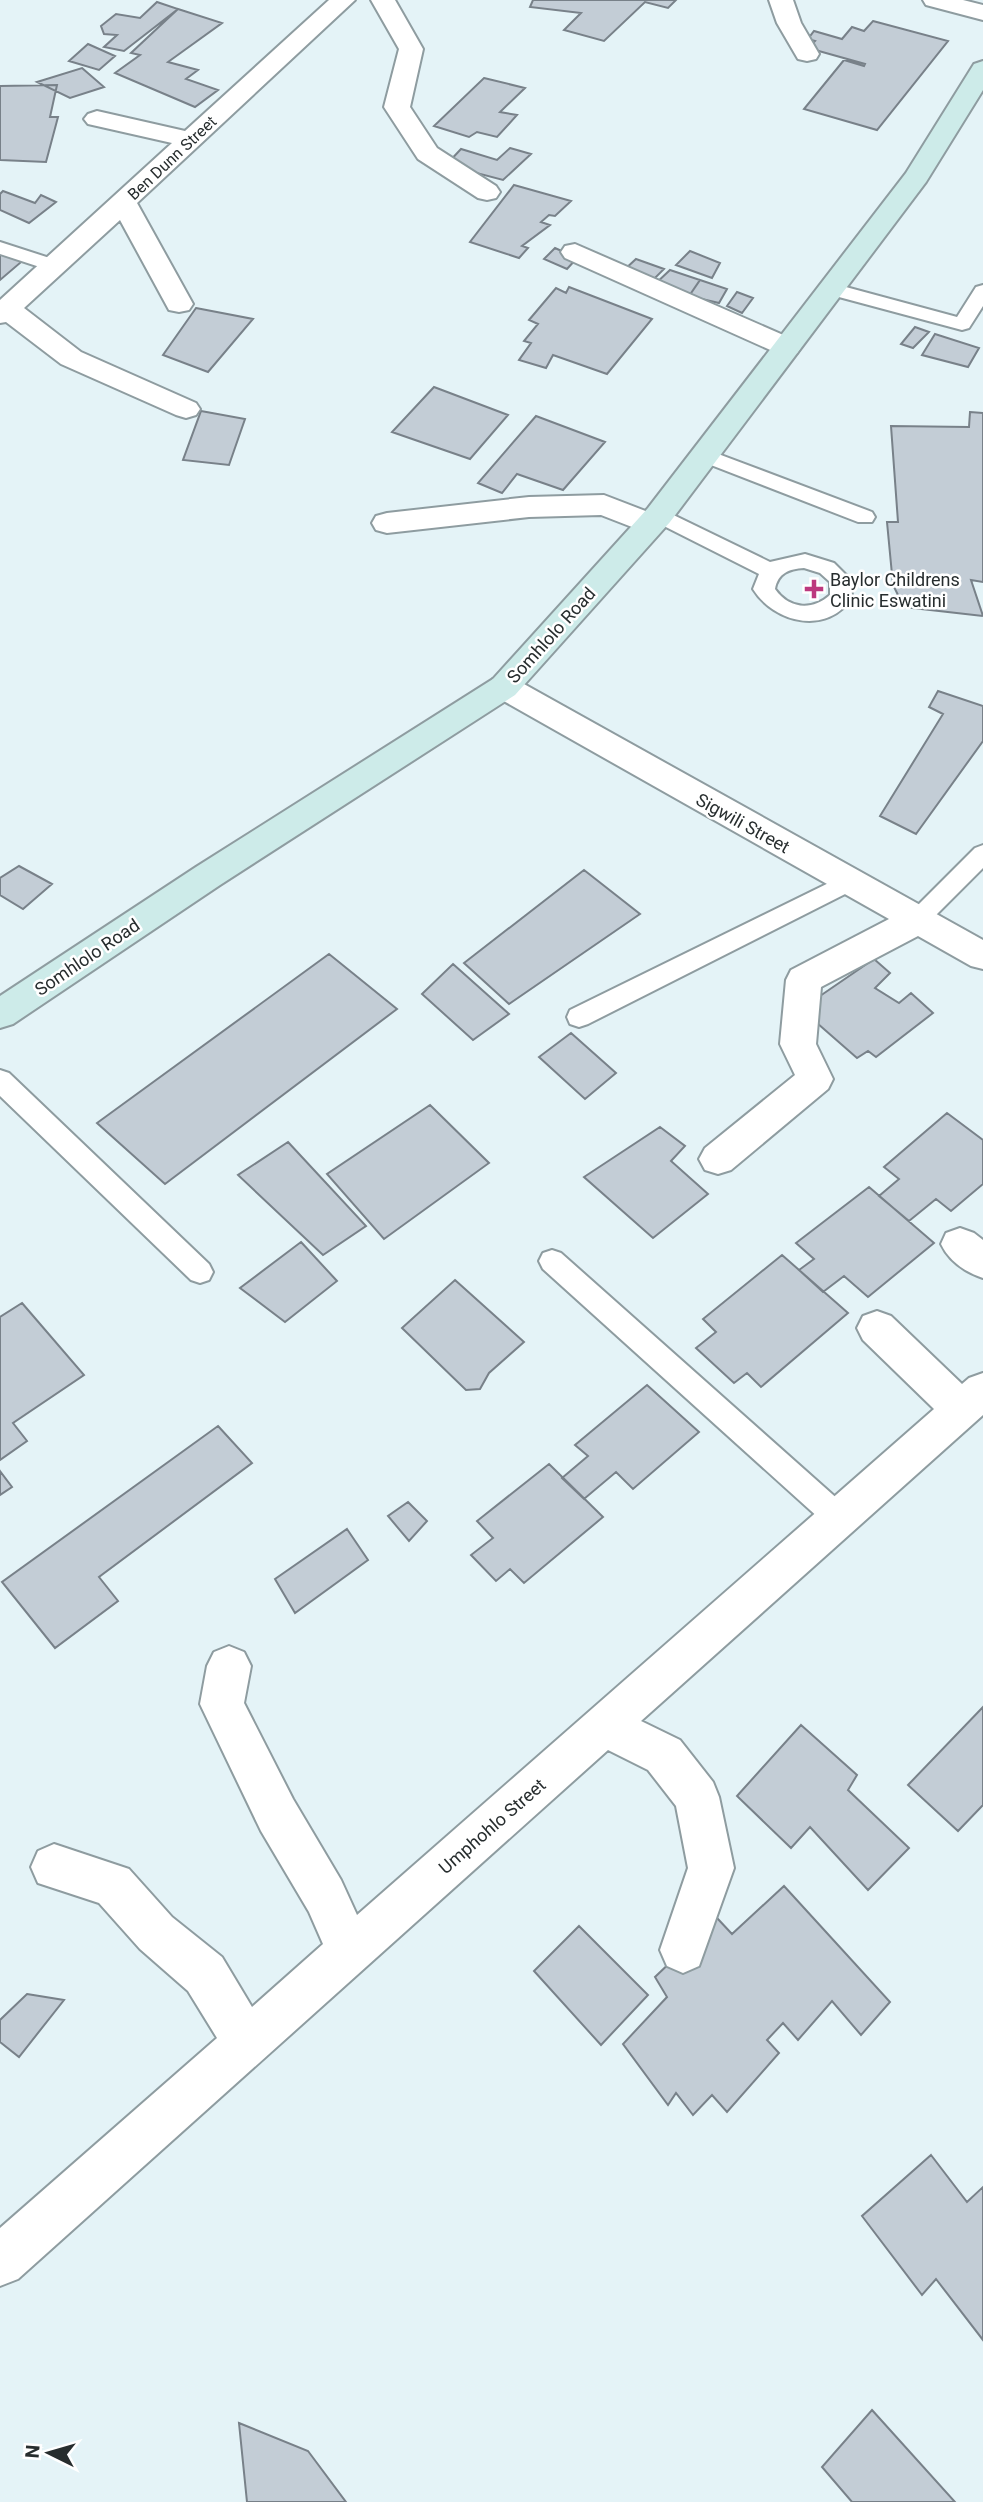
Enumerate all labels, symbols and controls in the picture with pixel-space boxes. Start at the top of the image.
street label: Ben Dunn Street [124,112,220,204]
place label: Baylor Childrens Clinic Eswatini [830,569,960,611]
marker: Baylor Childrens Clinic Eswatini [804,579,824,599]
street label: Somhlolo Road [502,583,600,687]
street label: Sigwili Street [693,789,794,857]
street label: Somhlolo Road [31,914,143,1000]
street label: Umphohlo Street [434,1774,550,1878]
north arrow [14,2418,84,2488]
text: N [21,2444,45,2459]

